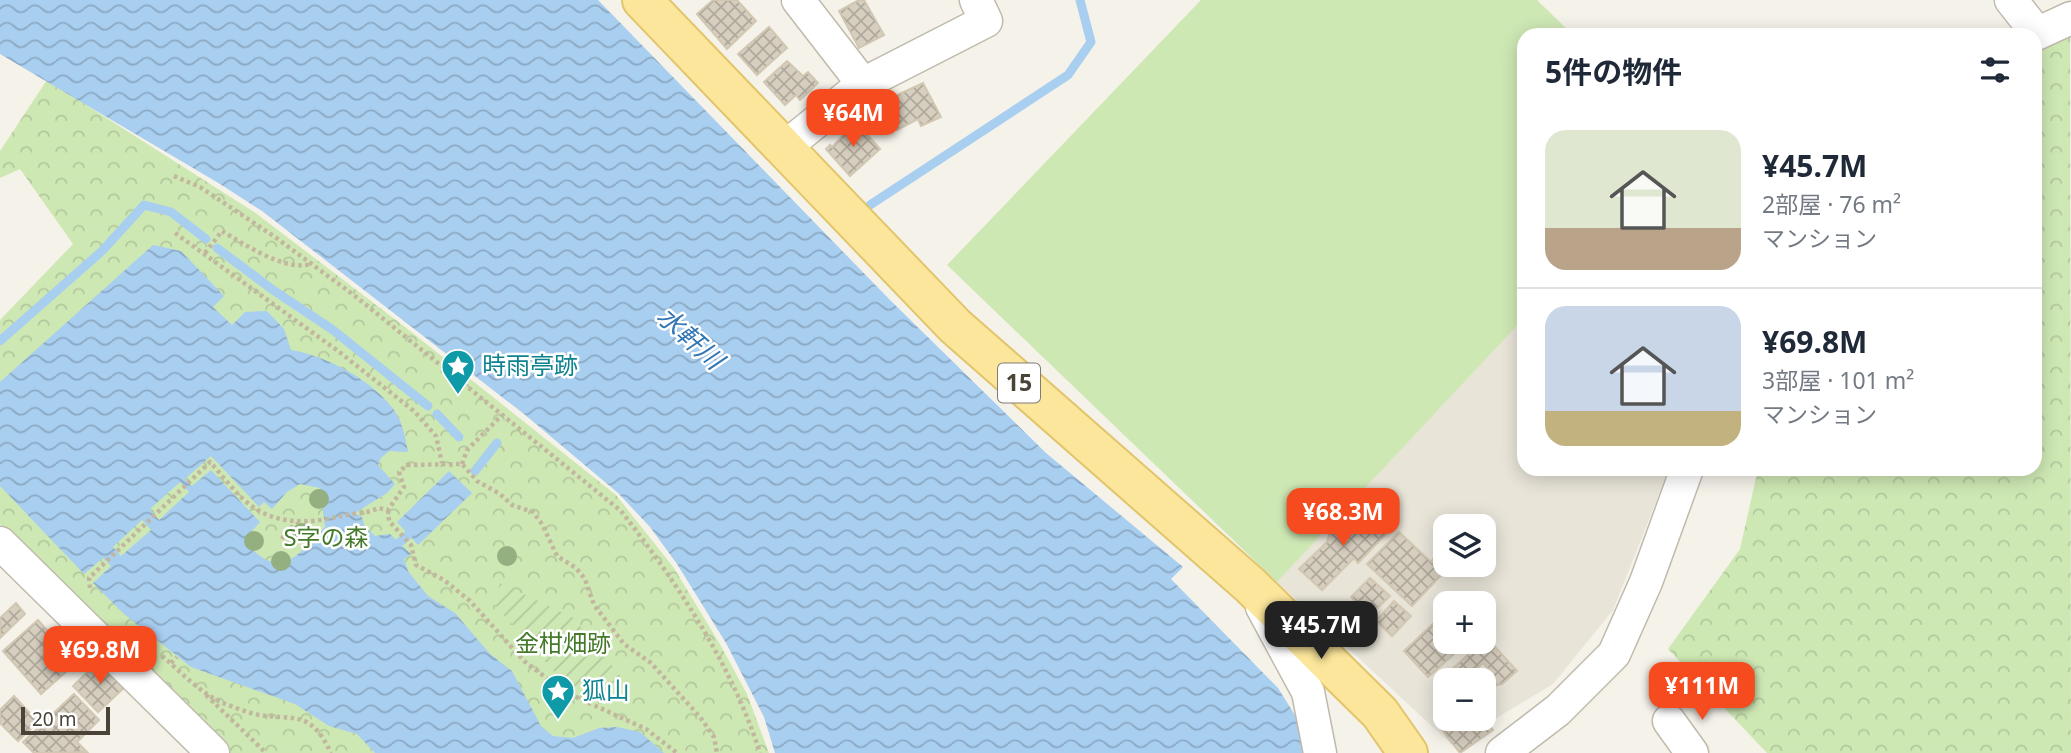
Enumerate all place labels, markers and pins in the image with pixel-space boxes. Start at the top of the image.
pin: ¥64M [812,90,894,149]
place icon: 時雨亭跡 [439,347,477,396]
place label: 時雨亭跡 [482,348,578,381]
pin: ¥68.3M [1286,489,1400,548]
pin: ¥45.7M [1264,602,1378,661]
pin: ¥69.8M [43,626,157,686]
pin: ¥111M [1653,662,1751,722]
place icon: 狐山 [539,672,577,721]
place label: 狐山 [582,673,630,706]

